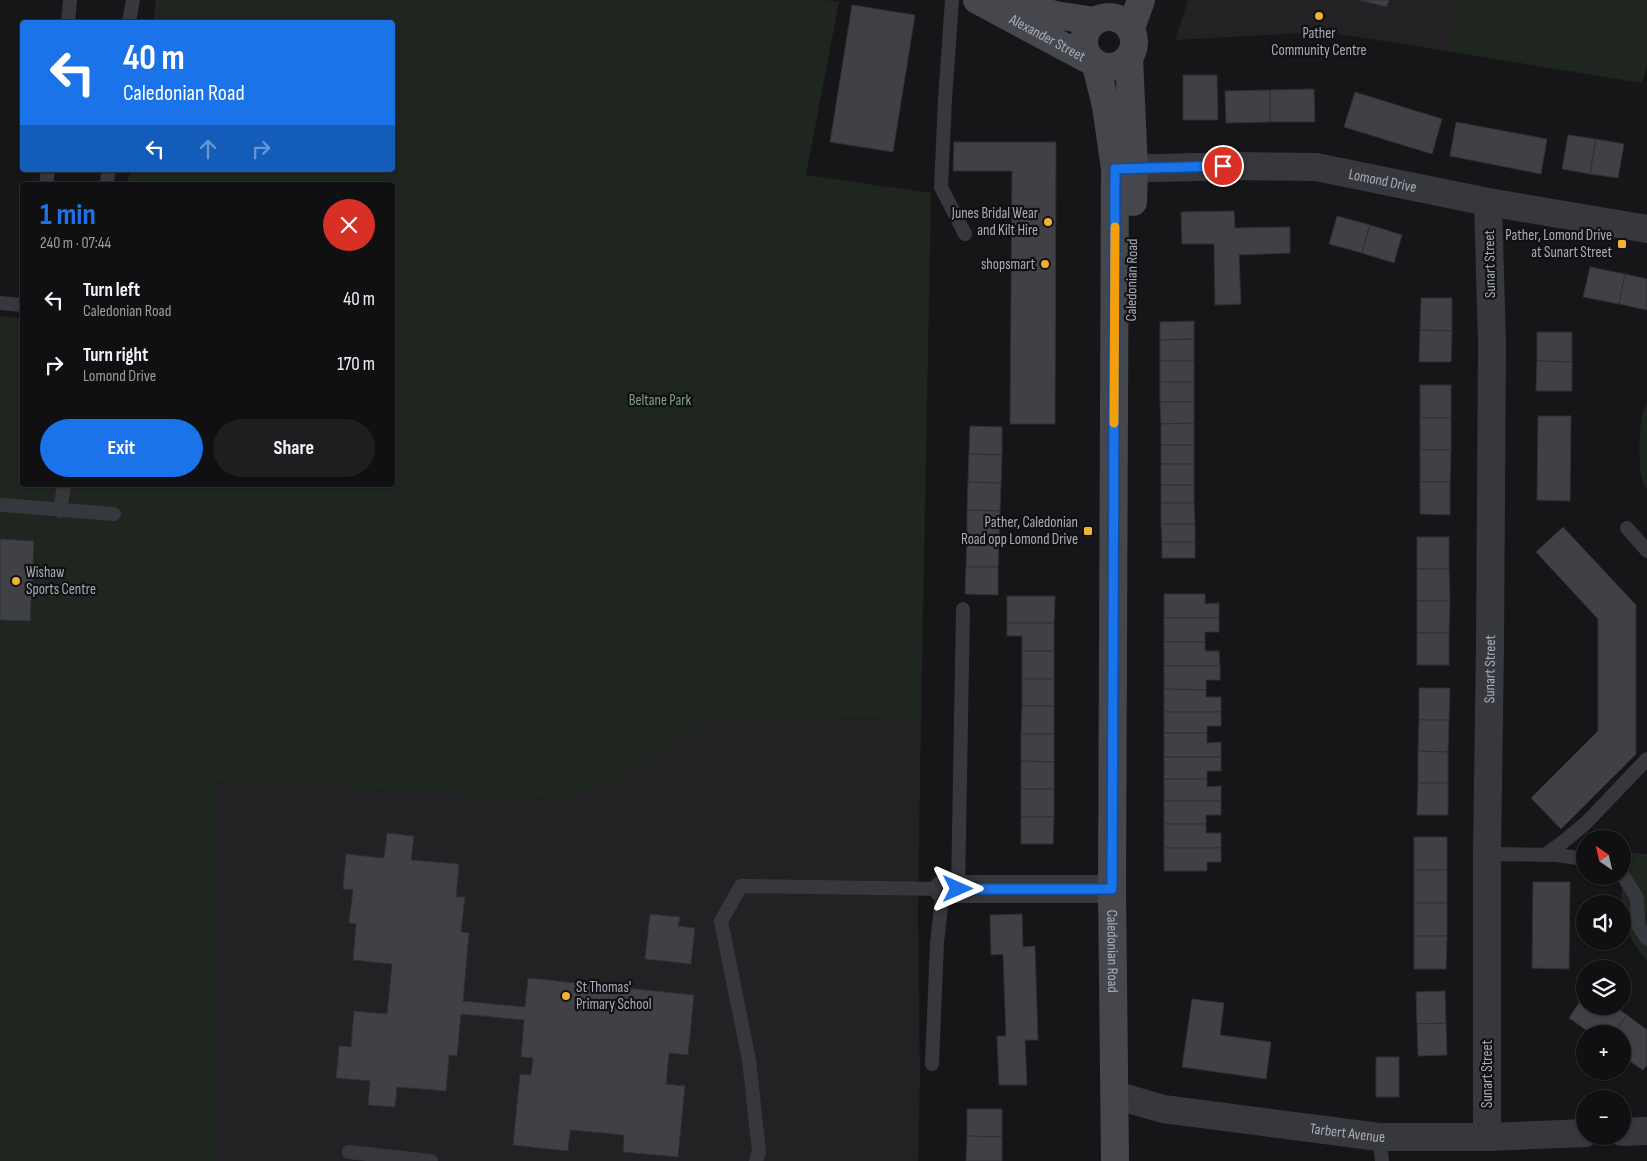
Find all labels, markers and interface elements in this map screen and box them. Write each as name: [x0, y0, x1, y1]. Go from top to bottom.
street label: Alexander Street: [1005, 9, 1089, 66]
marker: Pather Community Centre: [1313, 10, 1325, 22]
place label: Pather Community Centre: [1271, 24, 1367, 60]
text: 40 m: [123, 37, 185, 80]
icon: left: [40, 40, 105, 105]
text: Caledonian Road: [123, 80, 245, 107]
icon: left: [141, 135, 169, 163]
icon: ahead: [194, 135, 222, 163]
icon: right: [247, 135, 275, 163]
pin: [1202, 145, 1244, 187]
icon: arrive: [1209, 152, 1237, 180]
street label: Lomond Drive: [1347, 164, 1418, 197]
text: 1 min: [40, 197, 96, 233]
button: close: [323, 199, 375, 251]
place label: Junes Bridal Wear and Kilt Hire: [951, 204, 1039, 240]
marker: Junes Bridal Wear and Kilt Hire: [1042, 216, 1054, 228]
place label: Pather, Lomond Drive at Sunart Street: [1505, 226, 1612, 262]
street label: Sunart Street: [1480, 229, 1500, 298]
text: 240 m · 07:44: [40, 234, 111, 253]
street label: Caledonian Road: [1122, 238, 1142, 322]
marker: Pather, Lomond Drive at Sunart Street: [1616, 238, 1628, 250]
place label: shopsmart: [981, 255, 1035, 274]
marker: shopsmart: [1039, 258, 1051, 270]
text: Turn left: [83, 279, 140, 302]
icon: left: [40, 286, 68, 314]
text: 40 m: [343, 288, 375, 311]
text: Caledonian Road: [83, 302, 171, 321]
text: Turn right: [83, 344, 148, 367]
icon: right: [40, 351, 68, 379]
text: 170 m: [337, 353, 375, 376]
text: Lomond Drive: [83, 367, 156, 386]
park label: Beltane Park: [629, 391, 692, 410]
button: Exit: [40, 419, 203, 477]
button: Share: [213, 419, 375, 477]
place label: Pather, Caledonian Road opp Lomond Drive: [961, 513, 1078, 549]
marker: Pather, Caledonian Road opp Lomond Drive: [1082, 525, 1094, 537]
place label: Wishaw Sports Centre: [26, 563, 96, 599]
marker: Wishaw Sports Centre: [10, 575, 22, 587]
street label: Sunart Street: [1480, 635, 1500, 703]
north arrow: [1576, 830, 1631, 885]
map controls: [1576, 830, 1631, 1145]
position arrow: [931, 862, 983, 914]
button: sound: [1576, 895, 1631, 950]
street label: Caledonian Road: [1103, 910, 1123, 993]
button: layers: [1576, 960, 1631, 1015]
place label: St Thomas' Primary School: [576, 978, 652, 1014]
marker: St Thomas' Primary School: [560, 990, 572, 1002]
button: +: [1576, 1025, 1631, 1080]
street label: Sunart Street: [1478, 1040, 1497, 1108]
button: −: [1576, 1090, 1631, 1145]
street label: Tarbert Avenue: [1309, 1119, 1385, 1147]

